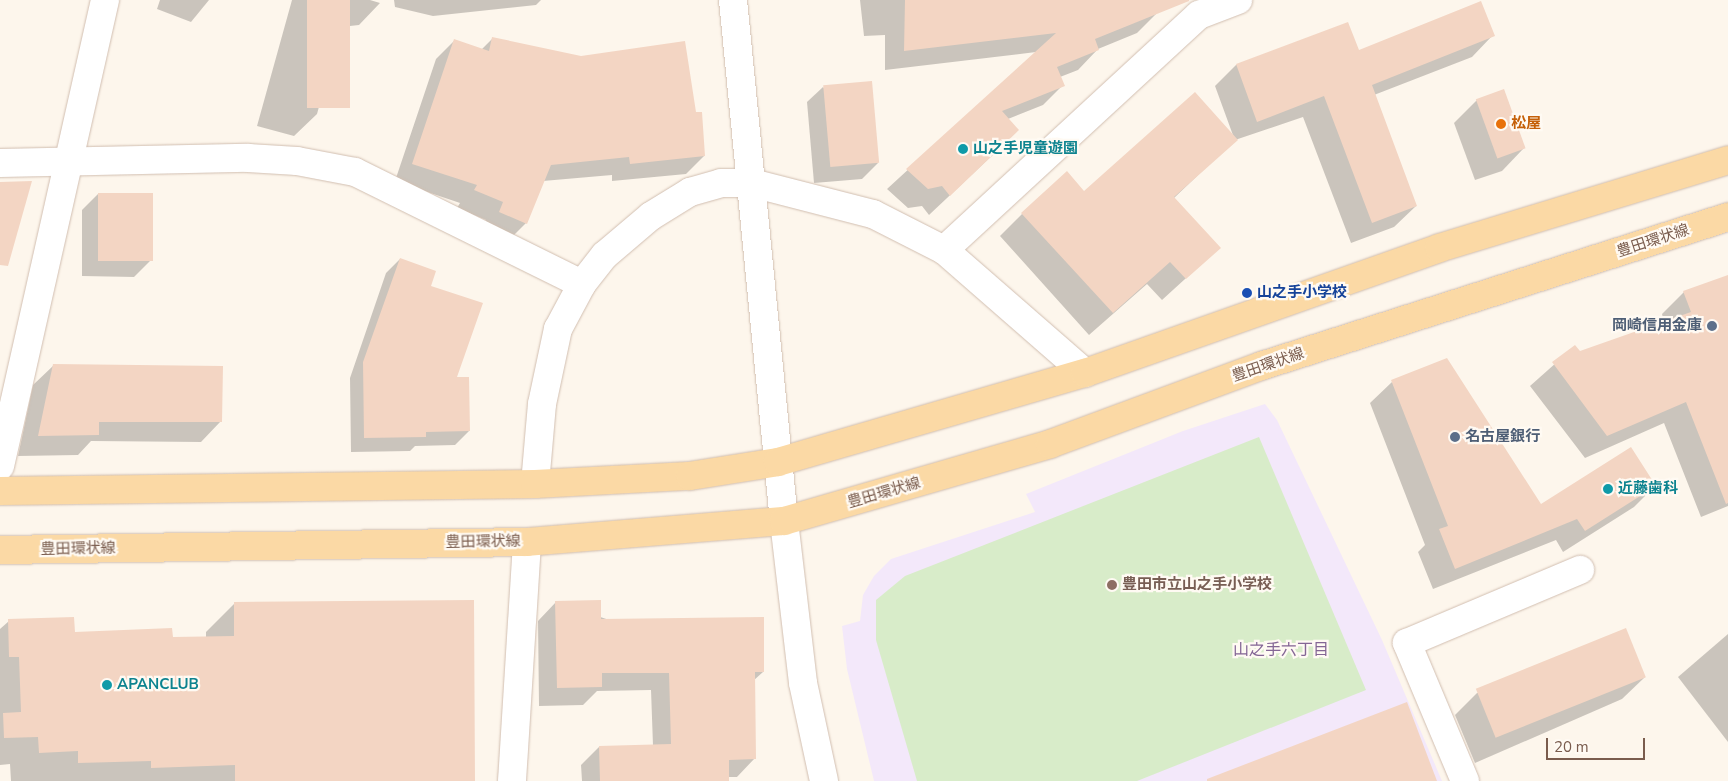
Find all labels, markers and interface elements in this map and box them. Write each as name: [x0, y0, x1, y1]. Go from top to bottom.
place label: 松屋: [1511, 115, 1541, 133]
marker: 松屋: [1495, 118, 1507, 130]
place label: 山之手児童遊園: [973, 140, 1078, 158]
marker: 山之手児童遊園: [957, 143, 969, 155]
street label: 豊田環状線: [1615, 221, 1691, 261]
place label: 山之手小学校: [1257, 284, 1347, 302]
marker: 山之手小学校: [1241, 287, 1253, 299]
place label: 岡崎信用金庫: [1612, 317, 1702, 335]
marker: 岡崎信用金庫: [1706, 320, 1718, 332]
street label: 豊田環状線: [1230, 344, 1306, 386]
place label: 名古屋銀行: [1465, 428, 1540, 446]
marker: 名古屋銀行: [1449, 431, 1461, 443]
street label: 豊田環状線: [845, 474, 923, 512]
place label: 近藤歯科: [1618, 480, 1678, 498]
marker: 近藤歯科: [1602, 483, 1614, 495]
street label: 豊田環状線: [445, 532, 521, 552]
street label: 豊田環状線: [40, 539, 116, 559]
place label: 豊田市立山之手小学校: [1122, 576, 1272, 594]
marker: 豊田市立山之手小学校: [1106, 579, 1118, 591]
district label: 山之手六丁目: [1233, 640, 1329, 660]
place label: APANCLUB: [117, 676, 199, 694]
marker: APANCLUB: [101, 679, 113, 691]
scale bar: [1548, 728, 1647, 760]
text: 20 m: [1554, 737, 1589, 757]

